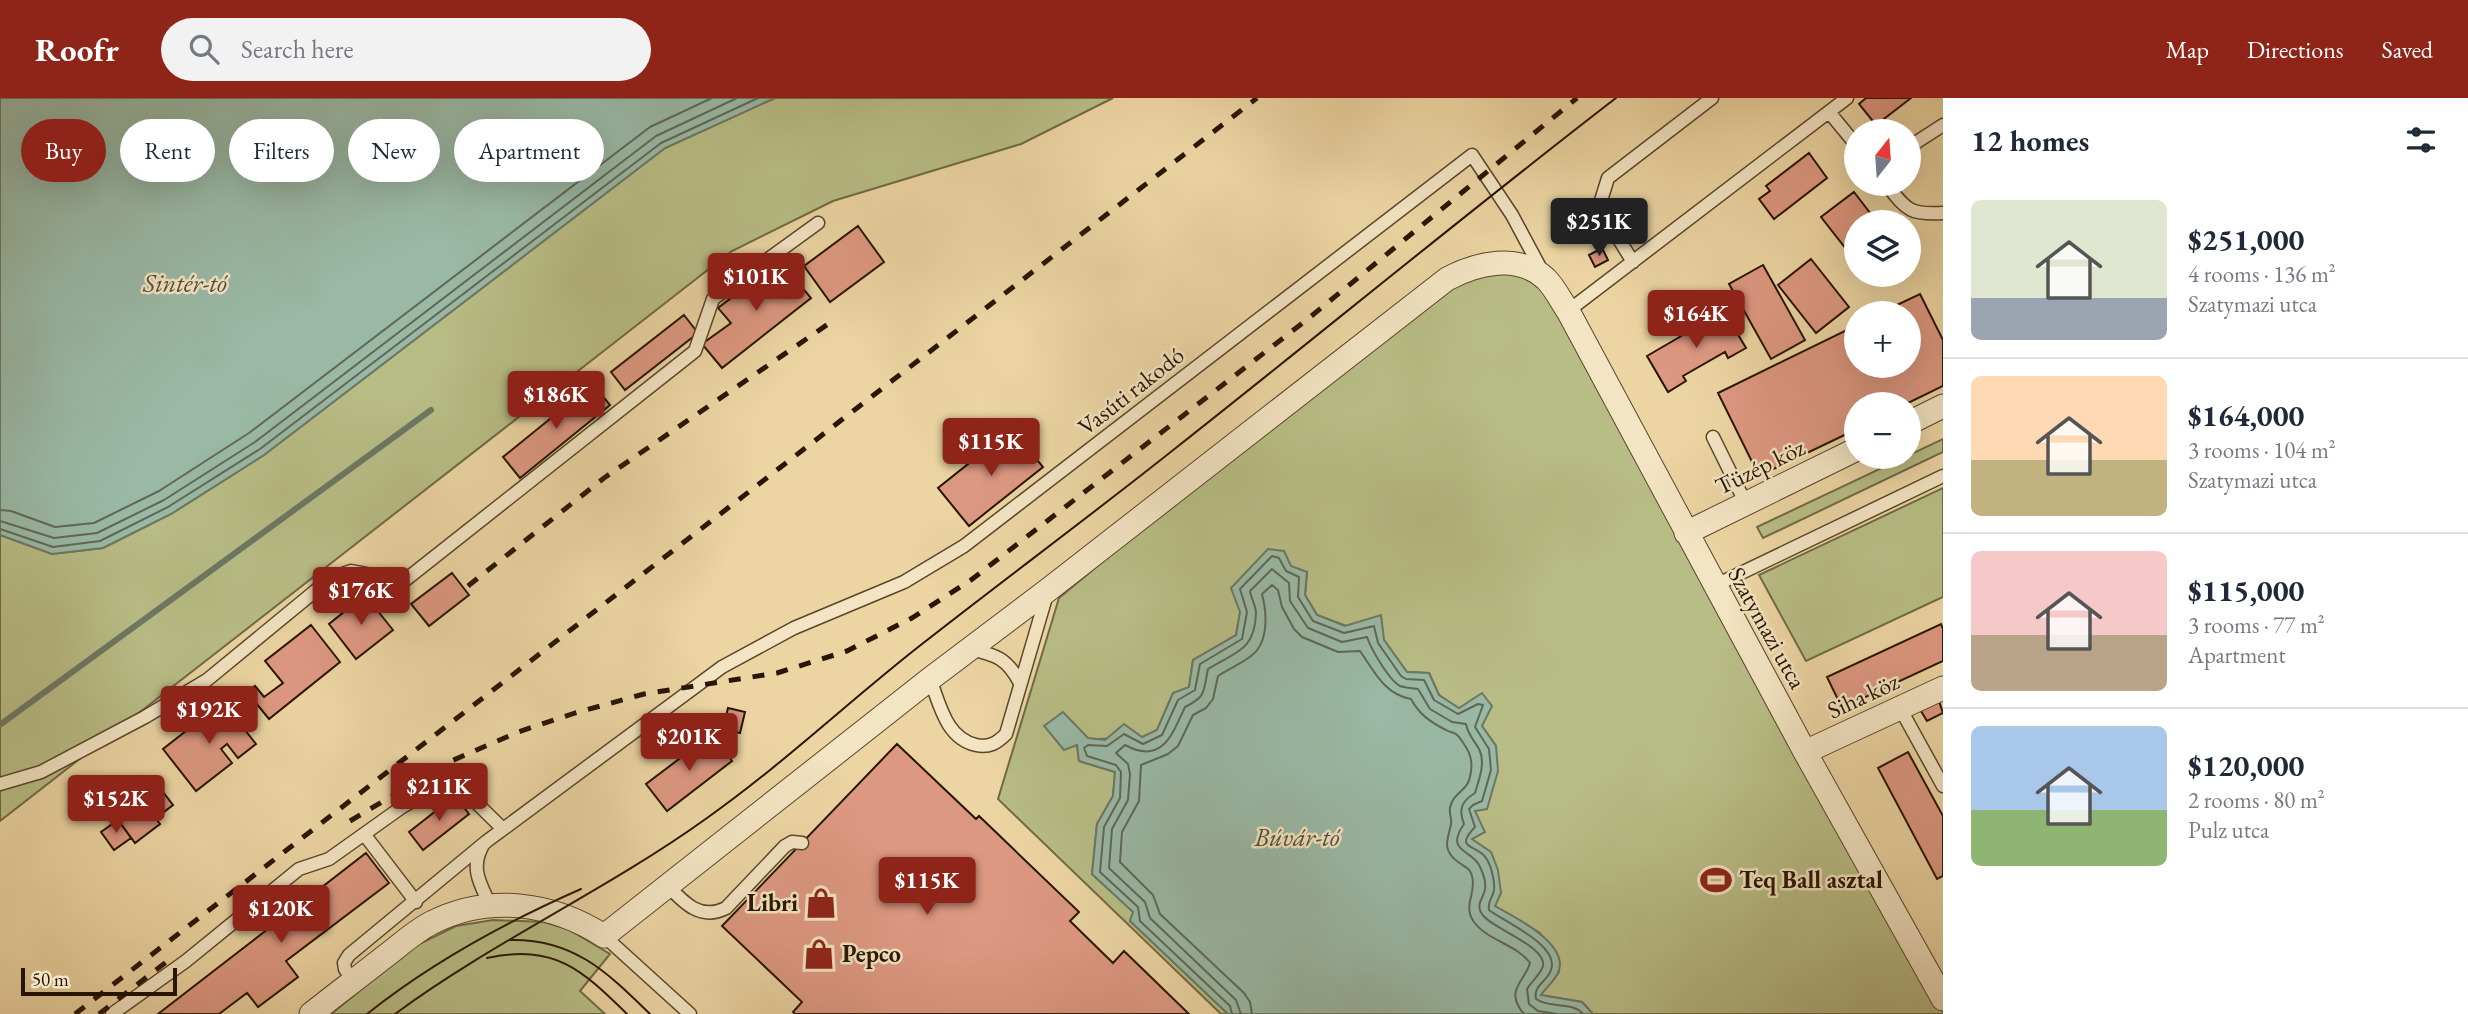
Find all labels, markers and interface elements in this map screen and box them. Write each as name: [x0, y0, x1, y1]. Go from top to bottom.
search box: [161, 18, 651, 81]
text: Roofr: [35, 28, 119, 71]
icon: search: [185, 30, 223, 68]
text: Search here: [241, 32, 354, 66]
text: Map: [2166, 34, 2209, 65]
text: Directions: [2247, 34, 2344, 65]
text: Saved: [2382, 34, 2433, 65]
chip: Buy: [21, 119, 106, 182]
chip: Rent: [120, 119, 215, 182]
chip: Filters: [229, 119, 334, 182]
chip: New: [348, 119, 440, 182]
chip: Apartment: [454, 119, 604, 182]
north arrow: [1844, 119, 1922, 196]
map controls: [1844, 119, 1921, 469]
text: 12 homes: [1971, 121, 2089, 160]
icon: filters: [2402, 121, 2440, 159]
pin: $251K: [1550, 198, 1648, 258]
text: $251K: [1567, 206, 1631, 236]
button: layers: [1844, 210, 1921, 287]
text: $251,000: [2188, 220, 2304, 259]
icon: home: [2027, 228, 2111, 312]
pin: $101K: [707, 254, 805, 313]
text: 4 rooms · 136 m²: [2188, 259, 2336, 289]
text: $101K: [724, 261, 788, 291]
water label: Sintér-tó: [142, 266, 229, 300]
text: Szatymazi utca: [2188, 289, 2317, 319]
pin: $164K: [1647, 290, 1745, 350]
text: $164K: [1664, 298, 1728, 328]
button: +: [1844, 301, 1921, 378]
street label: Vasúti rakodó: [1071, 339, 1190, 442]
pin: $186K: [507, 372, 605, 431]
text: $186K: [524, 379, 588, 409]
button: −: [1844, 392, 1921, 469]
text: $164,000: [2188, 396, 2304, 435]
icon: home: [2027, 404, 2111, 488]
pin: $115K: [942, 418, 1040, 478]
text: $115K: [959, 426, 1023, 456]
street label: Tüzép köz: [1710, 432, 1810, 502]
text: 3 rooms · 104 m²: [2188, 435, 2336, 465]
text: Szatymazi utca: [2188, 465, 2317, 495]
street label: Szatymazi utca: [1721, 561, 1814, 694]
pin: $176K: [312, 568, 410, 627]
text: $115,000: [2188, 571, 2304, 610]
text: $176K: [329, 575, 393, 605]
icon: home: [2027, 579, 2111, 663]
text: 3 rooms · 77 m²: [2188, 610, 2325, 640]
text: Apartment: [2188, 640, 2286, 670]
street label: Siha köz: [1822, 666, 1904, 726]
pin: $192K: [160, 686, 258, 746]
text: $192K: [177, 694, 241, 724]
pin: $201K: [640, 714, 738, 773]
text: $201K: [657, 721, 721, 751]
text: $120,000: [2188, 746, 2304, 785]
icon: home: [2027, 754, 2111, 838]
pin: $211K: [390, 764, 488, 823]
text: $211K: [407, 771, 471, 801]
pin: $152K: [67, 776, 165, 835]
text: $152K: [84, 783, 148, 813]
text: 2 rooms · 80 m²: [2188, 785, 2325, 815]
text: Pulz utca: [2188, 815, 2269, 845]
water label: Búvár-tó: [1253, 820, 1342, 854]
pin: $115K: [878, 858, 976, 917]
sports icon: Teq Ball asztal: [1699, 863, 1733, 897]
place label: Teq Ball asztal: [1739, 864, 1883, 896]
text: $115K: [895, 865, 959, 895]
pin: $120K: [232, 886, 330, 945]
shop icon: Libri: [804, 886, 838, 920]
place label: Libri: [747, 887, 798, 918]
text: $120K: [249, 893, 313, 923]
shop icon: Pepco: [802, 937, 836, 971]
place label: Pepco: [842, 938, 901, 969]
scale bar: [21, 965, 177, 997]
text: 50 m: [32, 967, 69, 992]

